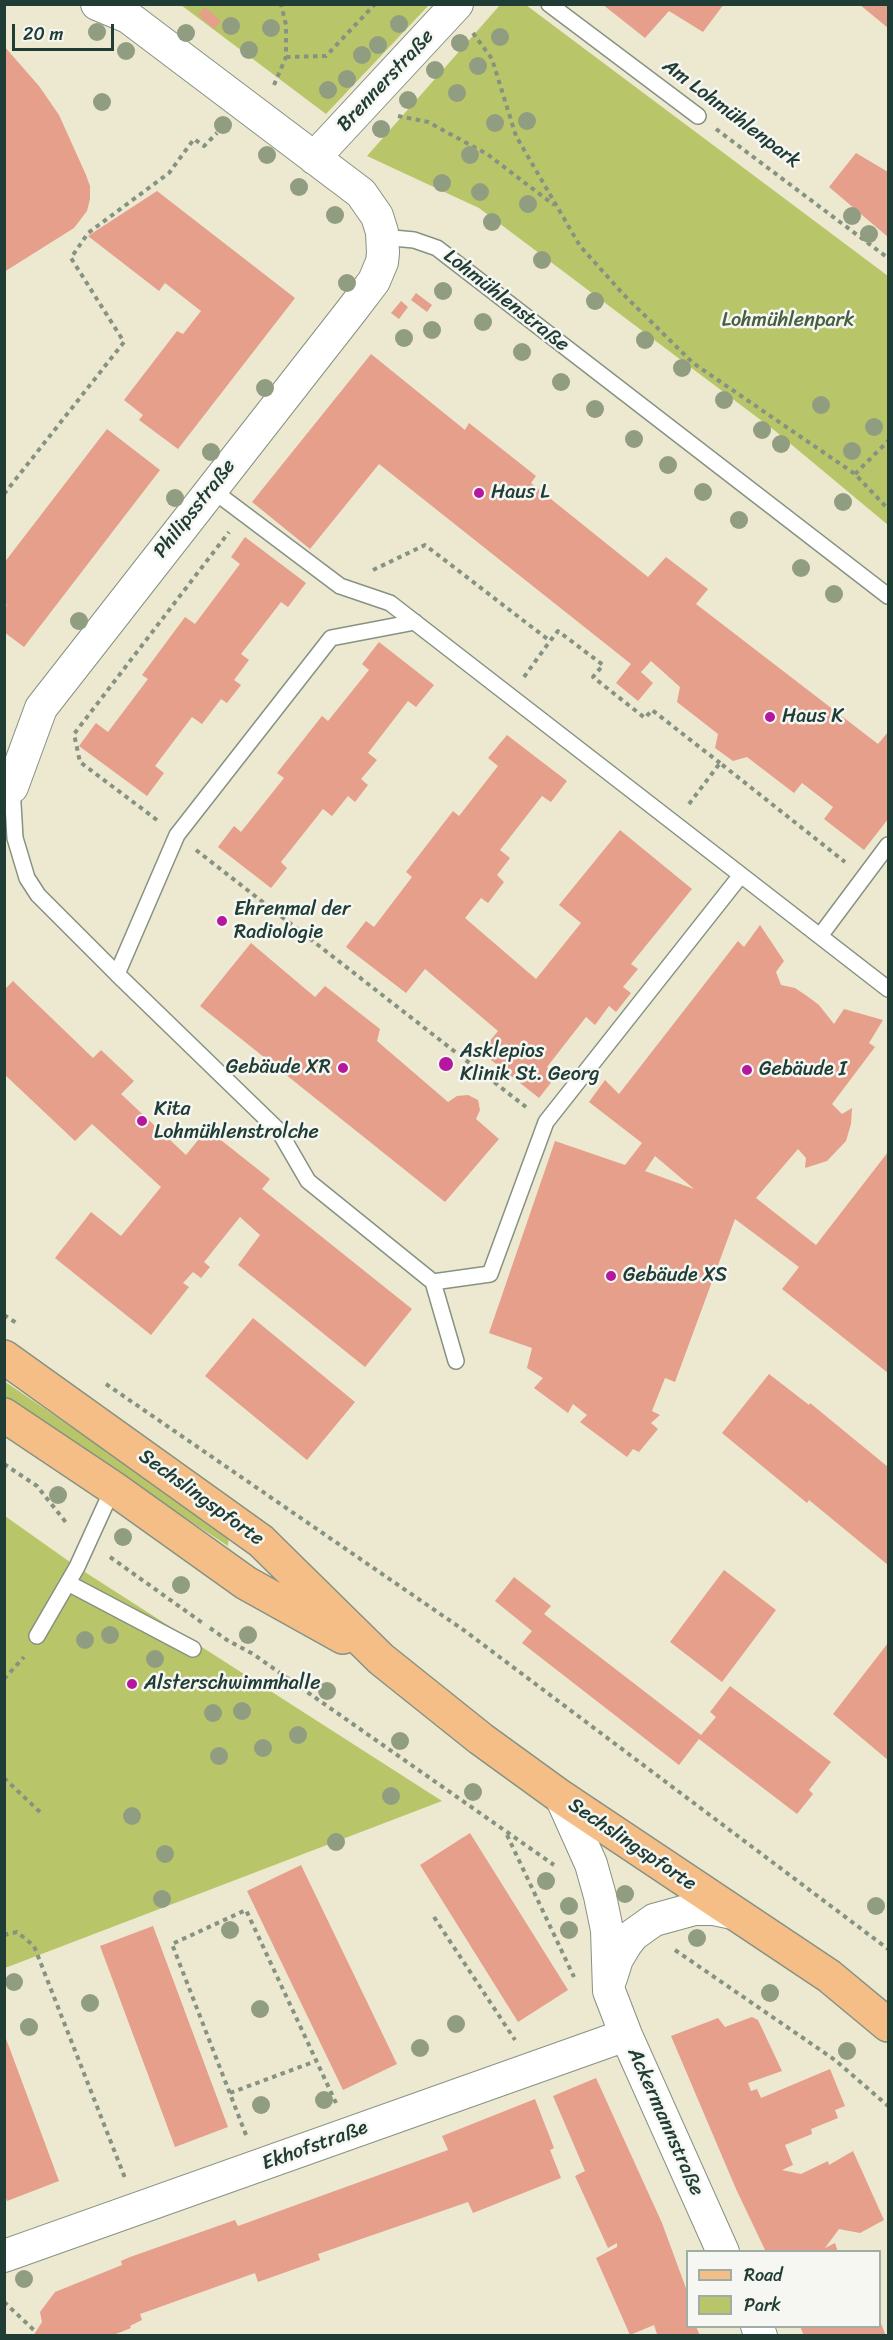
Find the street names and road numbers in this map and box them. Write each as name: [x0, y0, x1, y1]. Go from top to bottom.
street label: Brennerstraße: [333, 25, 439, 137]
street label: Am Lohmühlenpark: [657, 54, 805, 174]
street label: Lohmühlenstraße: [439, 245, 573, 357]
street label: Philipsstraße: [149, 455, 241, 563]
street label: Sechslingspforte: [134, 1444, 268, 1552]
street label: Sechslingspforte: [563, 1793, 701, 1897]
street label: Ackermannstraße: [622, 2044, 708, 2200]
street label: Ekhofstraße: [259, 2116, 371, 2176]

